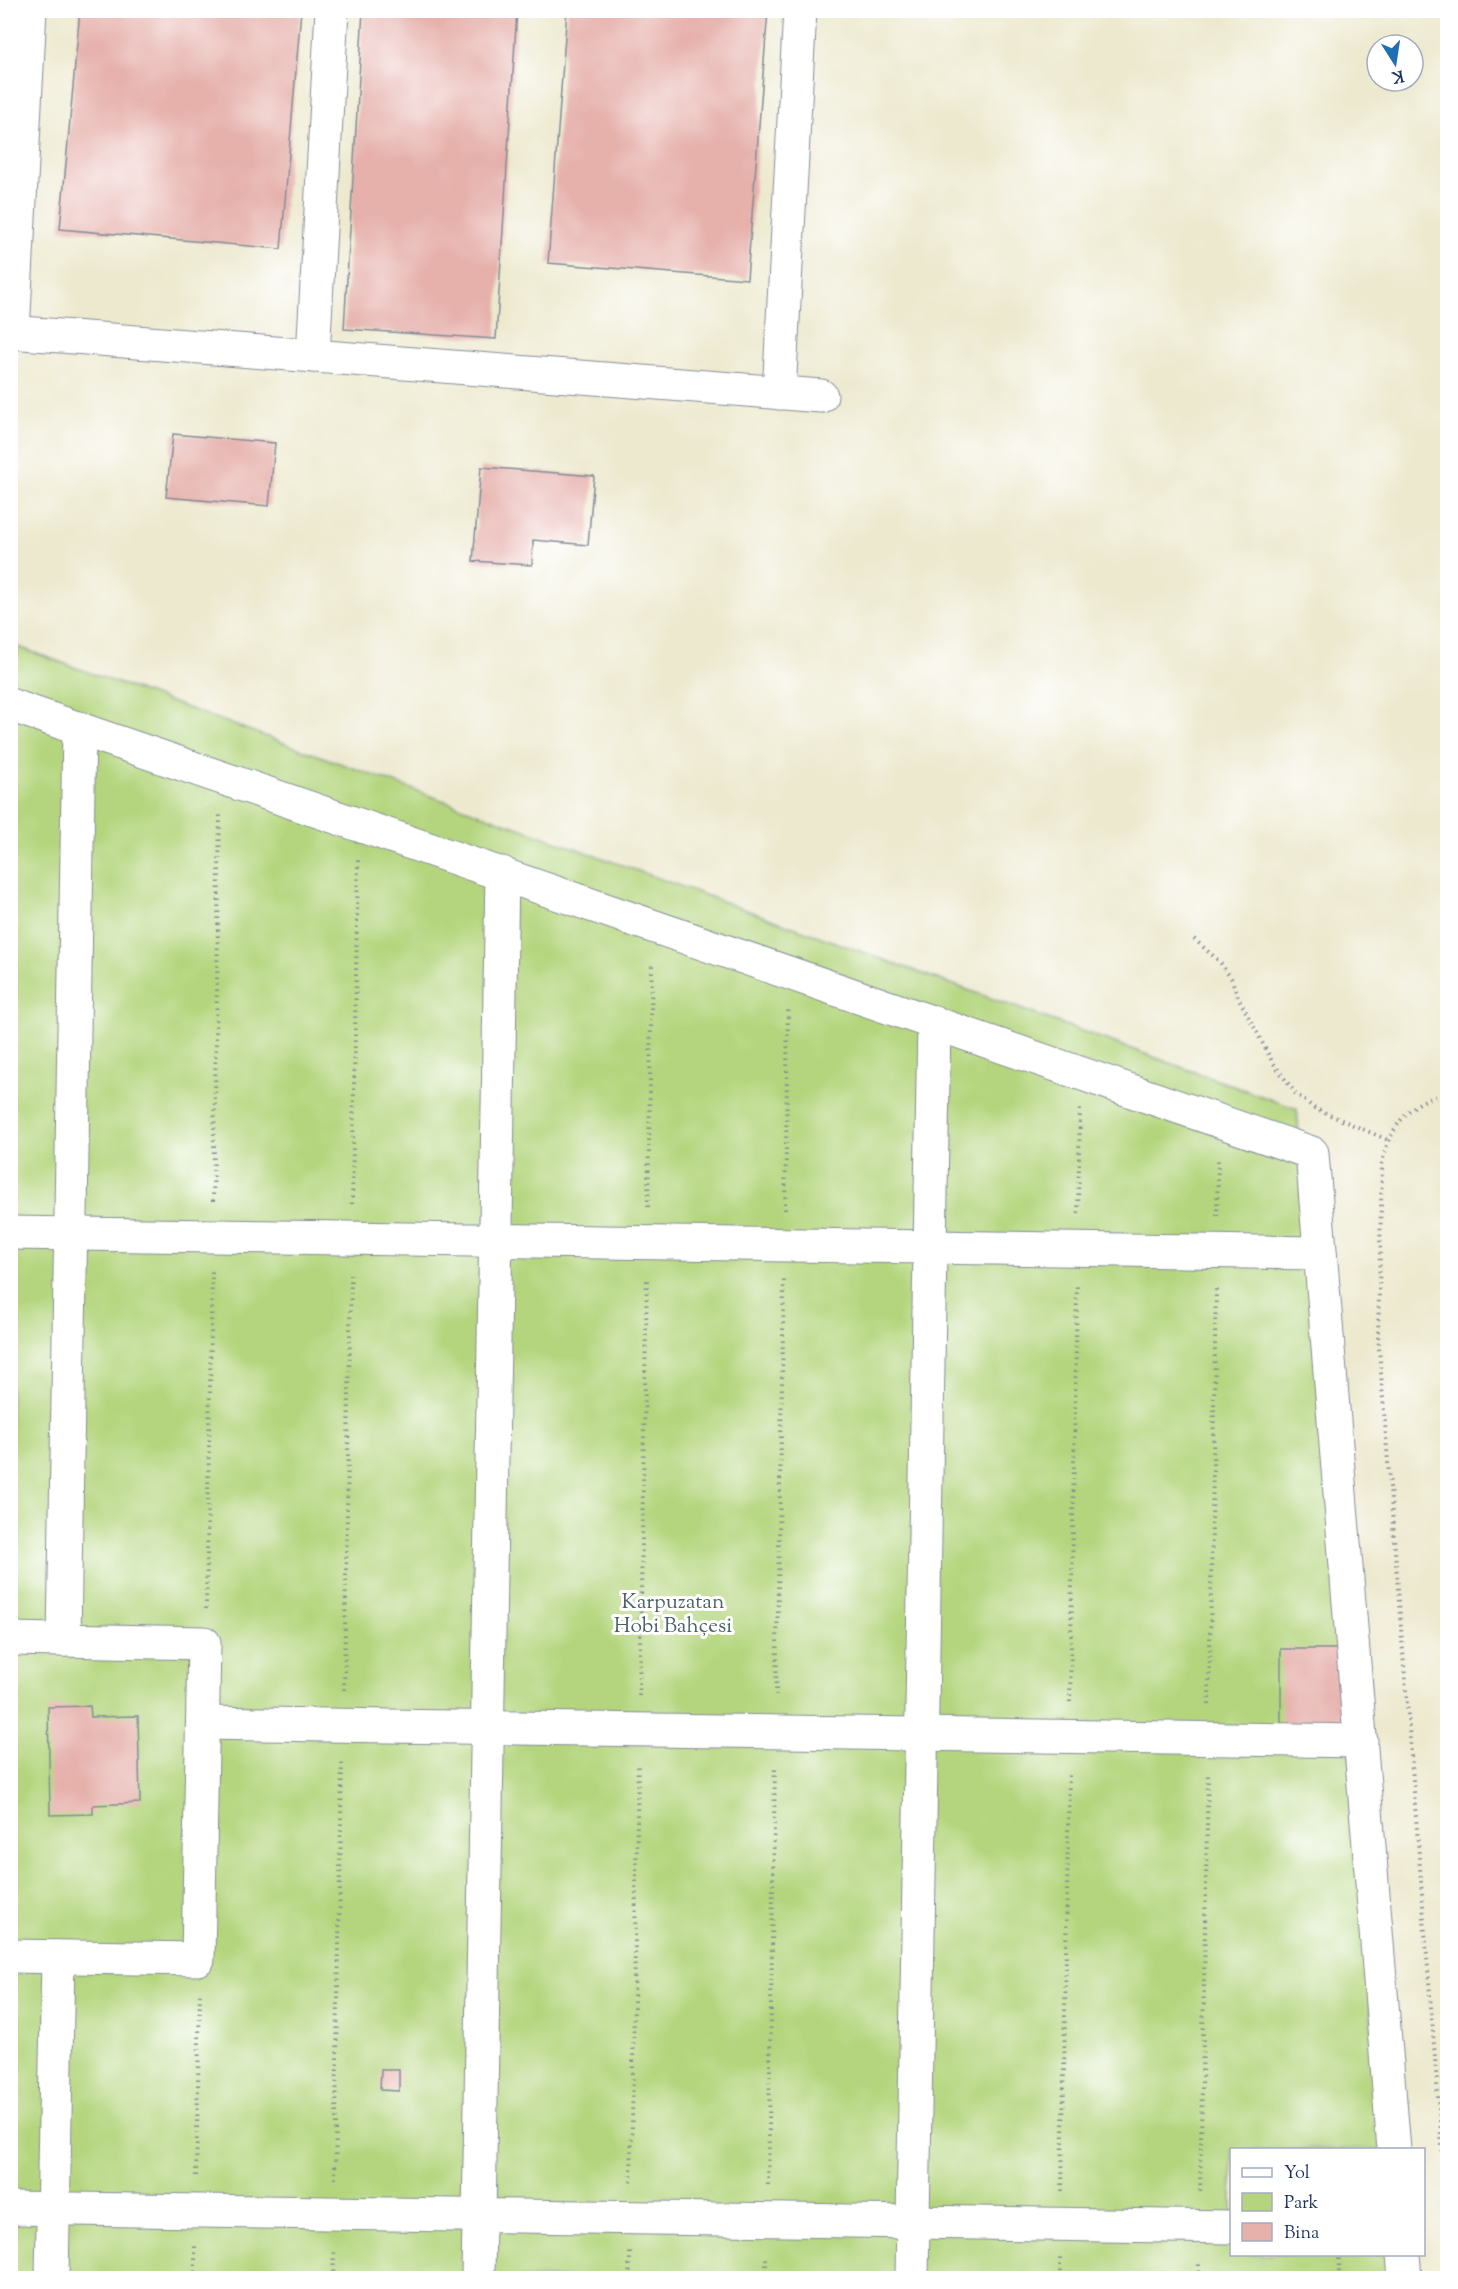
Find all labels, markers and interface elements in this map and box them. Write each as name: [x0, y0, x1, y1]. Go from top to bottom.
north arrow: [1365, 33, 1425, 93]
text: K: [1389, 63, 1406, 88]
park label: Karpuzatan Hobi Bahçesi: [614, 1588, 732, 1642]
legend: [1230, 2148, 1425, 2256]
text: Yol: [1284, 2161, 1310, 2187]
text: Park: [1284, 2191, 1319, 2217]
text: Bina: [1284, 2221, 1319, 2247]

